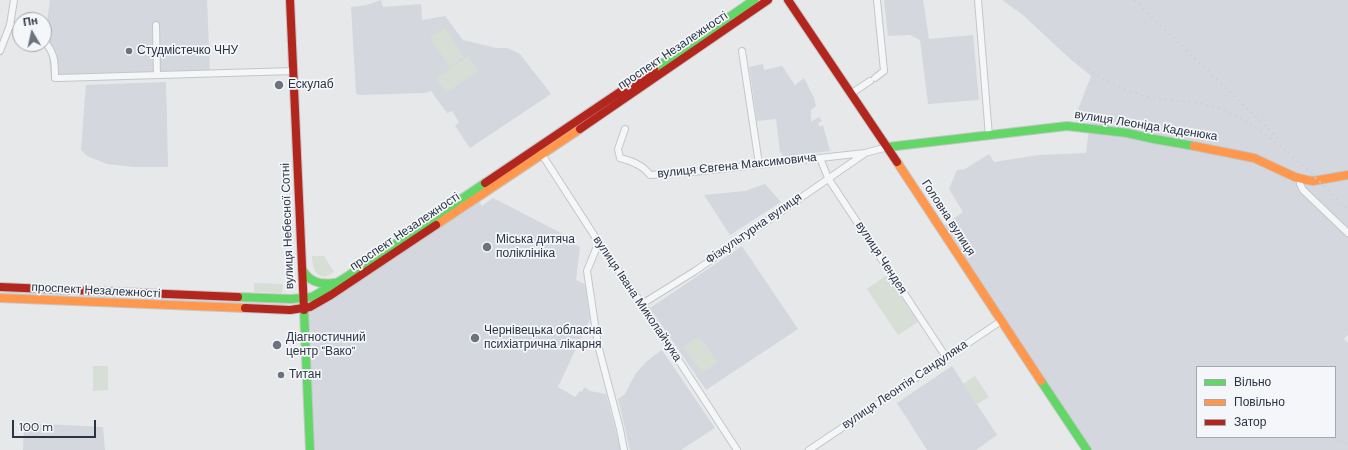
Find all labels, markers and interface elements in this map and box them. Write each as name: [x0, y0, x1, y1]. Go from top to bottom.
street label: проспект Незалежності: [615, 9, 731, 93]
north arrow: [12, 12, 52, 52]
text: Пн: [22, 13, 39, 29]
place label: Студмістечко ЧНУ: [137, 44, 238, 58]
marker: Студмістечко ЧНУ: [124, 46, 134, 56]
place label: Ескулаб: [288, 78, 334, 92]
marker: Ескулаб: [273, 79, 285, 91]
street label: вулиця Леоніда Каденюка: [1073, 108, 1219, 144]
street label: вулиця Євгена Максимовича: [657, 150, 817, 182]
street label: вулиця Небесної Сотні: [279, 163, 297, 289]
street label: Головна вулиця: [918, 177, 978, 259]
street label: проспект Незалежності: [347, 190, 463, 274]
street label: Фізкультурна вулиця: [703, 190, 805, 268]
street label: вулиця Чендея: [852, 219, 910, 297]
place label: Міська дитяча поліклініка: [496, 233, 575, 261]
street label: вулиця Івана Миколайчука: [590, 234, 684, 364]
marker: Міська дитяча поліклініка: [481, 241, 493, 253]
street label: проспект Незалежності: [31, 280, 161, 302]
place label: Чернівецька обласна психіатрична лікарня: [484, 324, 602, 352]
place label: Діагностичний центр "Вако": [286, 331, 366, 359]
marker: Чернівецька обласна психіатрична лікарня: [469, 332, 481, 344]
street label: вулиця Леонтія Сандуляка: [839, 338, 971, 432]
marker: Діагностичний центр "Вако": [271, 339, 283, 351]
legend: [1196, 366, 1336, 438]
place label: Титан: [289, 368, 321, 382]
marker: Титан: [276, 370, 286, 380]
text: Вільно: [1234, 374, 1271, 390]
text: Повільно: [1234, 394, 1285, 410]
scale bar: [14, 412, 98, 438]
text: Затор: [1234, 414, 1266, 430]
text: 100 m: [19, 419, 53, 435]

